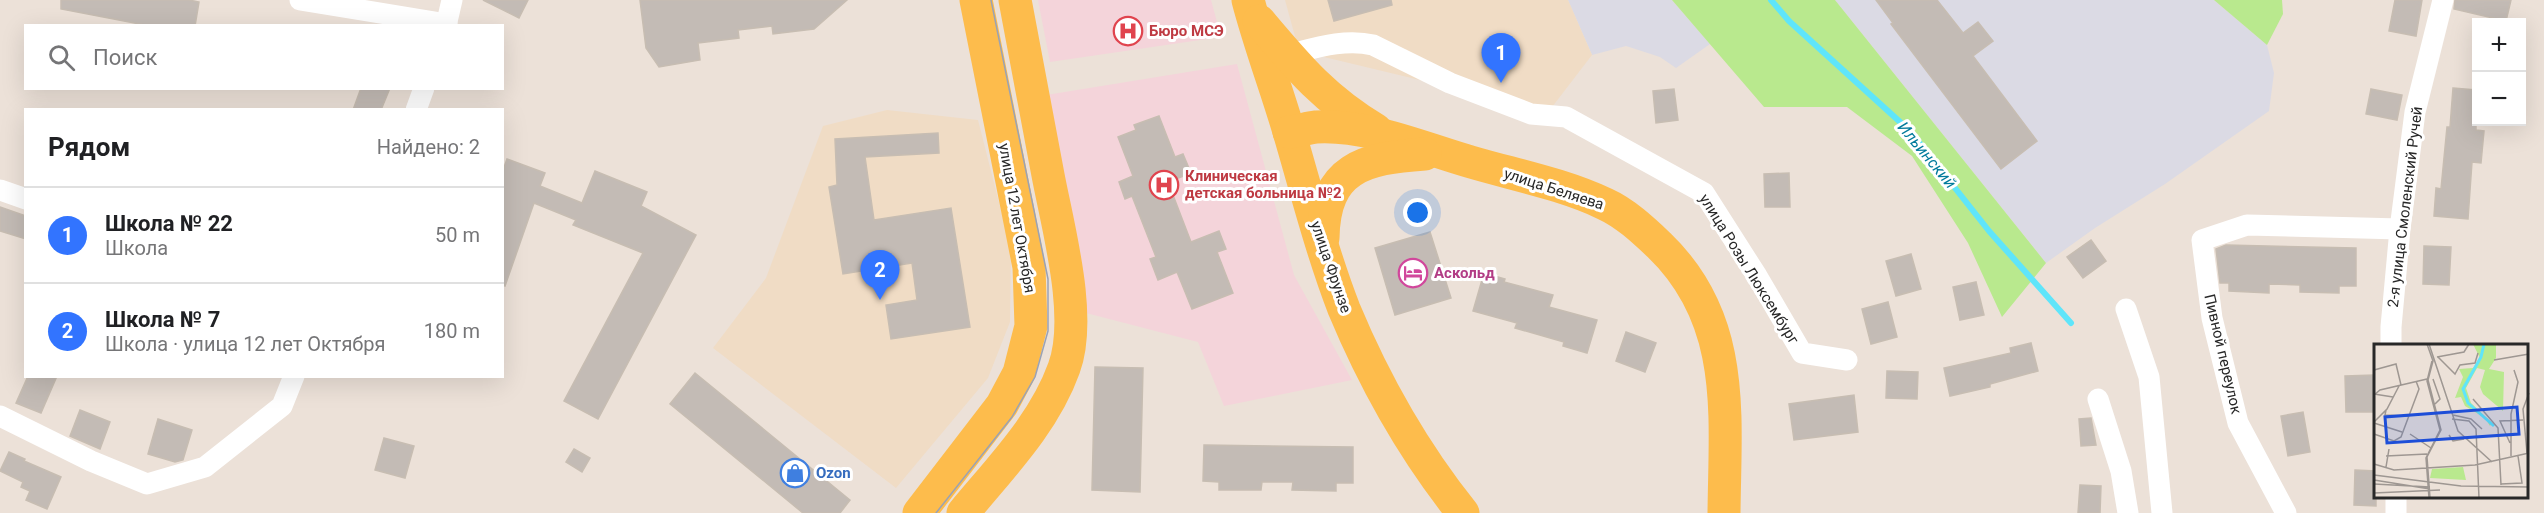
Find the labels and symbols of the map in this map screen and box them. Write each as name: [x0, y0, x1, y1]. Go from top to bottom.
hospital icon: Бюро МСЭ: [1112, 15, 1144, 47]
place label: Бюро МСЭ: [1149, 22, 1224, 40]
pin: 1: [1482, 34, 1520, 83]
street label: 2-я улица Смоленский Ручей: [2384, 105, 2426, 309]
water label: Ильинский: [1894, 118, 1960, 192]
street label: улица 12 лет Октября: [995, 142, 1039, 294]
street label: улица Беляева: [1502, 164, 1606, 214]
place label: Клиническая детская больница №2: [1185, 167, 1342, 202]
hospital icon: Клиническая детская больница №2: [1148, 169, 1180, 201]
street label: улица Розы Люксембург: [1695, 191, 1803, 348]
your location: [1403, 198, 1432, 227]
street label: улица Фрунзе: [1307, 219, 1355, 315]
pin: 2: [860, 250, 900, 300]
hotel icon: Аскольд: [1397, 257, 1429, 289]
place label: Аскольд: [1434, 264, 1495, 282]
street label: Пивной переулок: [2200, 292, 2246, 416]
inset map: [2374, 344, 2529, 498]
shop icon: Ozon: [779, 457, 811, 489]
place label: Ozon: [816, 464, 851, 482]

